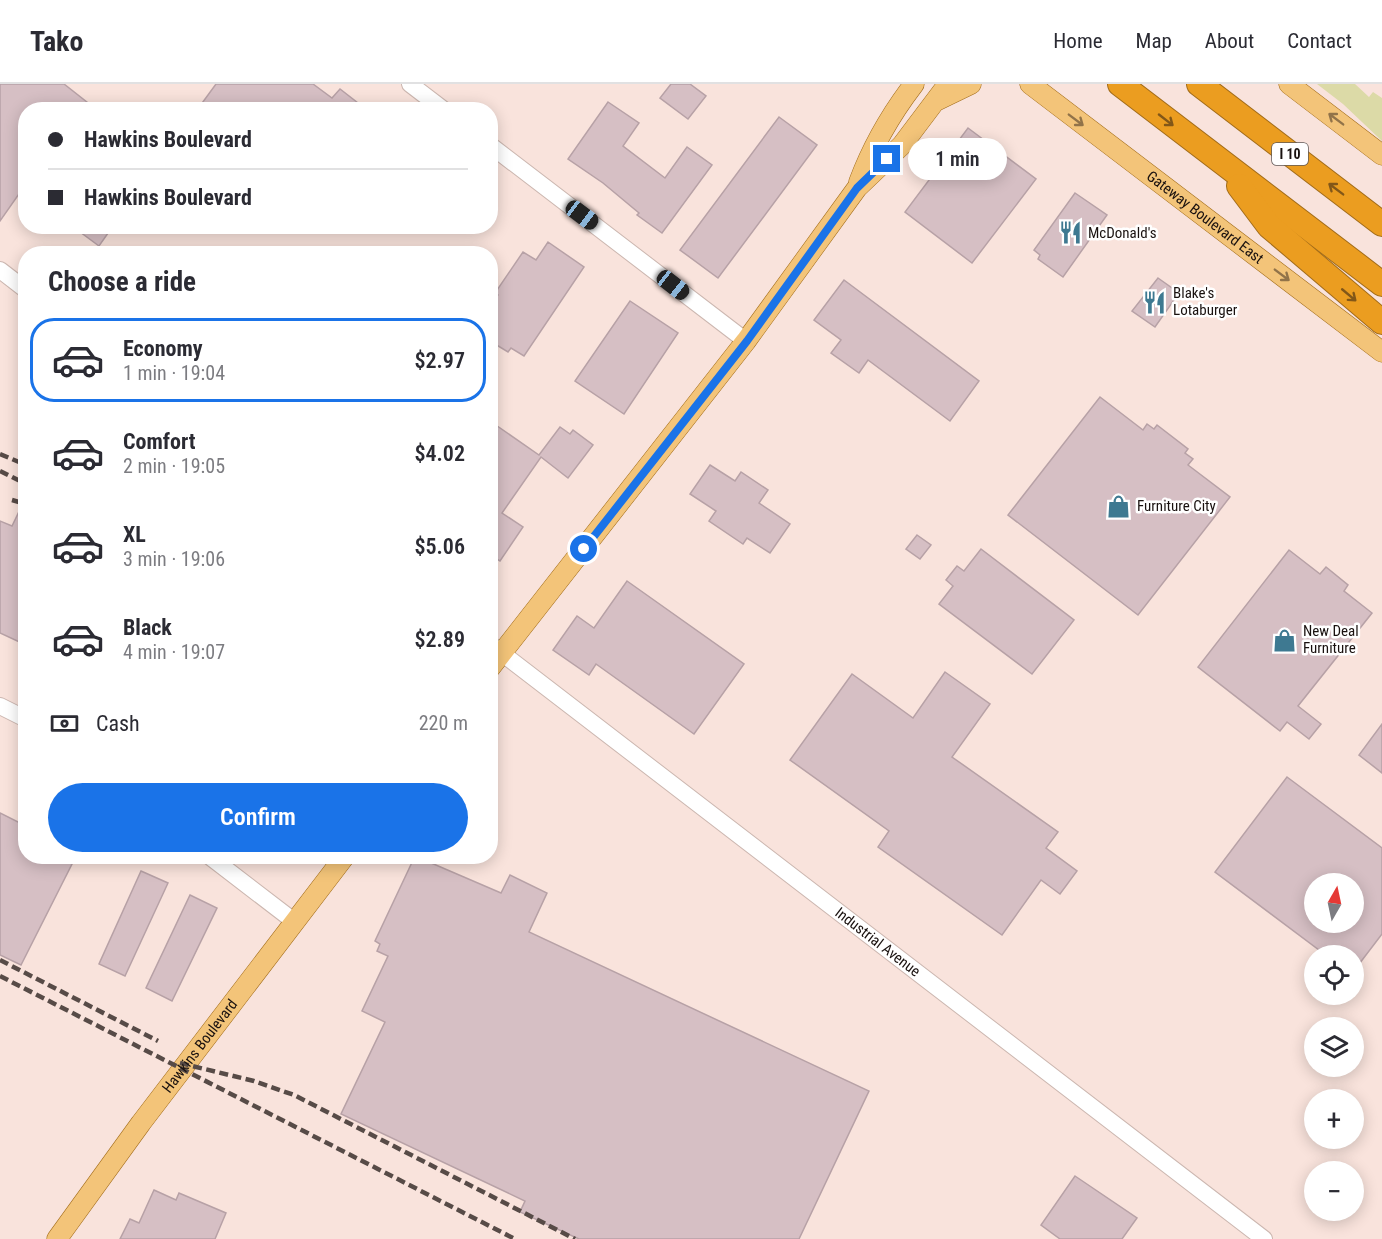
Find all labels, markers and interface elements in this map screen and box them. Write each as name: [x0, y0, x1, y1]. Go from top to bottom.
text: Tako: [30, 25, 83, 58]
text: Home: [1053, 29, 1103, 53]
text: Map: [1136, 29, 1172, 53]
text: About: [1205, 29, 1254, 53]
text: Contact: [1287, 29, 1352, 53]
one-way arrow: [1158, 113, 1174, 126]
one-way arrow: [1328, 113, 1344, 126]
one-way arrow: [1067, 114, 1083, 126]
text: Hawkins Boulevard: [84, 127, 252, 152]
callout: 1 min: [908, 138, 1007, 180]
road number: I 10: [1272, 143, 1308, 165]
route end: [873, 145, 900, 172]
text: 1 min: [935, 147, 980, 171]
street label: Gateway Boulevard East: [1143, 167, 1267, 268]
one-way arrow: [1328, 182, 1344, 195]
text: Hawkins Boulevard: [84, 185, 252, 210]
car: [562, 197, 602, 233]
restaurant icon: McDonald's: [1057, 220, 1083, 246]
place label: McDonald's: [1088, 224, 1157, 242]
text: Choose a ride: [48, 266, 196, 298]
car: [653, 267, 693, 303]
one-way arrow: [1274, 269, 1290, 282]
place label: Blake's Lotaburger: [1173, 284, 1238, 319]
one-way arrow: [1341, 288, 1357, 301]
restaurant icon: Blake's Lotaburger: [1142, 289, 1168, 315]
icon: car: [51, 333, 105, 387]
text: Economy: [123, 336, 203, 361]
text: $2.97: [414, 348, 465, 373]
text: 1 min · 19:04: [123, 361, 225, 385]
icon: car: [51, 426, 105, 480]
text: Comfort: [123, 429, 196, 454]
text: $4.02: [414, 441, 465, 466]
text: 2 min · 19:05: [123, 454, 225, 478]
shop icon: Furniture City: [1106, 493, 1132, 519]
place label: Furniture City: [1137, 497, 1216, 515]
icon: car: [51, 519, 105, 573]
text: XL: [123, 522, 146, 547]
text: $5.06: [414, 534, 465, 559]
route start: [570, 535, 597, 562]
text: 3 min · 19:06: [123, 547, 225, 571]
icon: car: [51, 612, 105, 666]
text: Black: [123, 615, 172, 640]
place label: New Deal Furniture: [1303, 622, 1359, 657]
text: $2.89: [414, 627, 465, 652]
shop icon: New Deal Furniture: [1272, 627, 1298, 653]
text: 4 min · 19:07: [123, 640, 225, 664]
icon: cash: [48, 707, 81, 740]
text: Cash: [96, 711, 140, 736]
text: 220 m: [419, 711, 468, 735]
button: Confirm: [48, 783, 468, 852]
north arrow: [1304, 873, 1364, 933]
map controls: [1304, 873, 1364, 1221]
street label: Industrial Avenue: [832, 904, 924, 980]
button: locate: [1304, 945, 1364, 1005]
street label: Hawkins Boulevard: [158, 996, 241, 1096]
button: layers: [1304, 1017, 1364, 1077]
button: +: [1304, 1089, 1364, 1149]
button: −: [1304, 1161, 1364, 1221]

